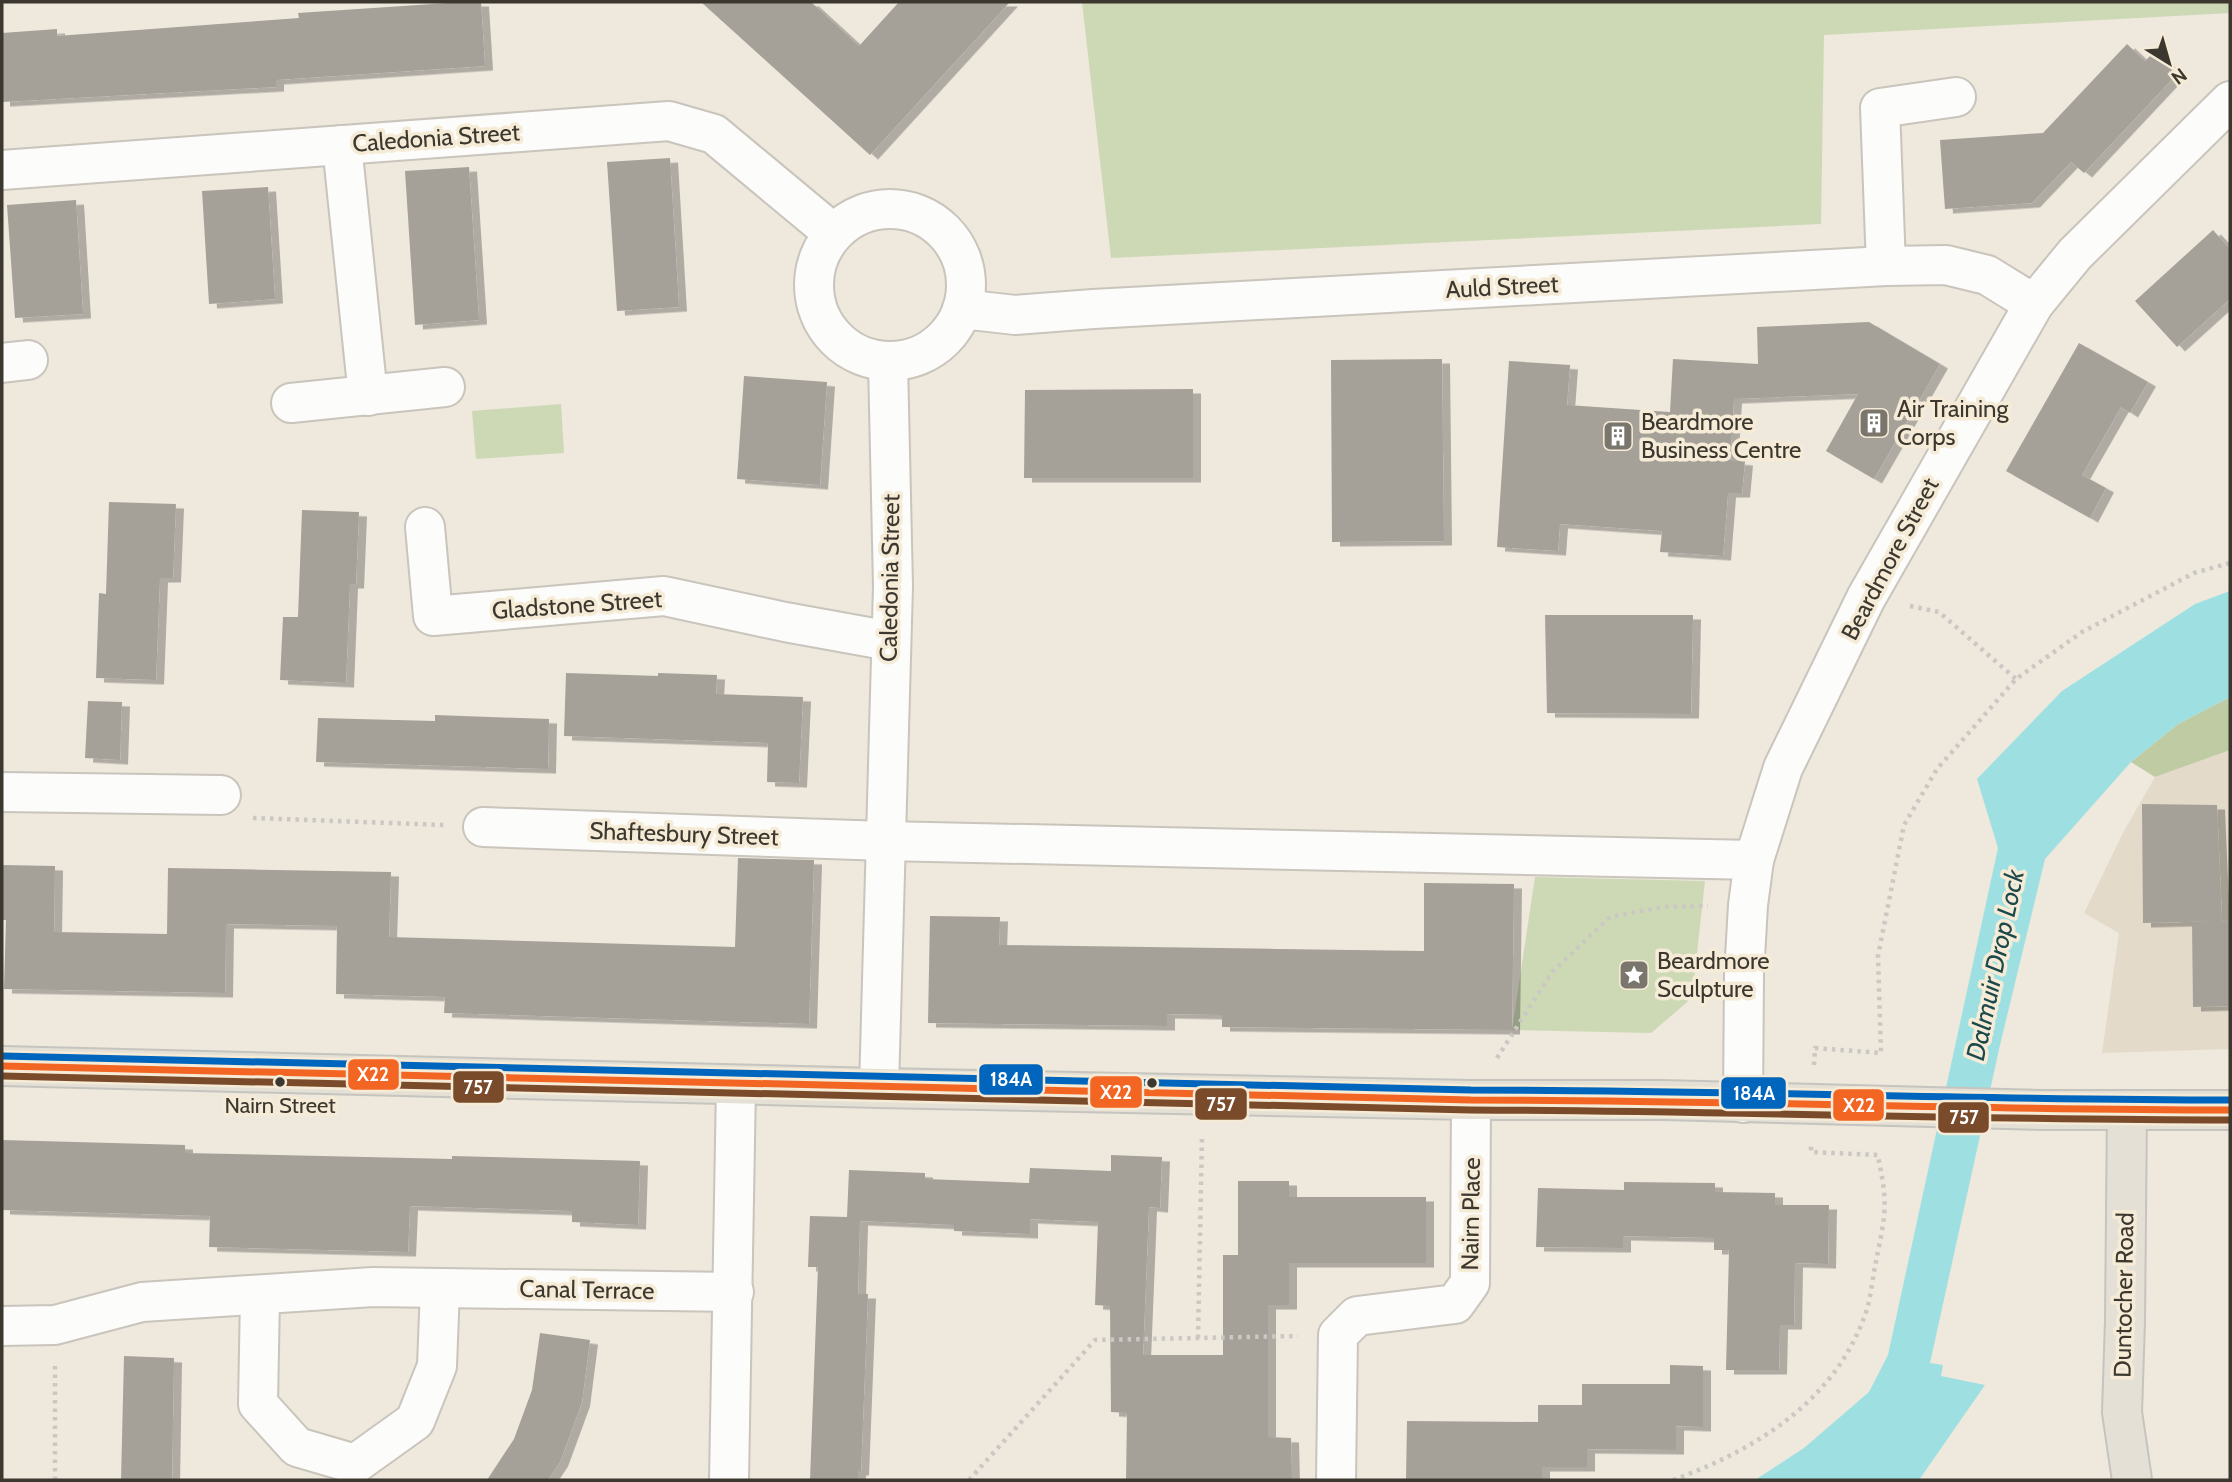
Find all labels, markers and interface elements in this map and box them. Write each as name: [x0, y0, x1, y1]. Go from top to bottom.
north arrow: [2134, 28, 2204, 98]
text: N: [2167, 63, 2191, 89]
street label: Caledonia Street: [351, 117, 521, 158]
street label: Auld Street: [1445, 269, 1559, 304]
place label: Air Training Corps: [1897, 394, 2009, 451]
building icon: Air Training Corps: [1857, 406, 1891, 440]
place label: Beardmore Business Centre: [1641, 407, 1801, 464]
building icon: Beardmore Business Centre: [1601, 419, 1635, 453]
street label: Beardmore Street: [1835, 473, 1945, 645]
street label: Caledonia Street: [874, 494, 905, 662]
street label: Gladstone Street: [491, 584, 663, 625]
street label: Shaftesbury Street: [589, 816, 779, 851]
water label: Dalmuir Drop Lock: [1959, 866, 2031, 1063]
place label: Beardmore Sculpture: [1657, 946, 1770, 1003]
place icon: Beardmore Sculpture: [1617, 958, 1651, 992]
line badge: X22: [347, 1058, 400, 1091]
text: X22: [356, 1063, 389, 1086]
line badge: 184A: [978, 1063, 1044, 1096]
text: 184A: [990, 1068, 1032, 1091]
line badge: 757: [452, 1070, 505, 1104]
marker: Nairn Street: [273, 1075, 287, 1089]
line badge: X22: [1089, 1075, 1143, 1109]
text: 757: [463, 1076, 493, 1099]
unlabelled marker: [1145, 1076, 1159, 1090]
line badge: 184A: [1720, 1076, 1787, 1110]
text: X22: [1099, 1081, 1132, 1104]
text: 184A: [1733, 1082, 1775, 1105]
line badge: 757: [1194, 1087, 1248, 1121]
line badge: X22: [1832, 1088, 1885, 1122]
place label: Nairn Street: [224, 1092, 336, 1119]
text: 757: [1206, 1093, 1236, 1116]
text: X22: [1842, 1094, 1875, 1117]
line badge: 757: [1937, 1101, 1990, 1134]
text: 757: [1949, 1106, 1979, 1129]
street label: Nairn Place: [1455, 1157, 1486, 1271]
street label: Duntocher Road: [2108, 1212, 2139, 1378]
street label: Canal Terrace: [519, 1274, 655, 1305]

